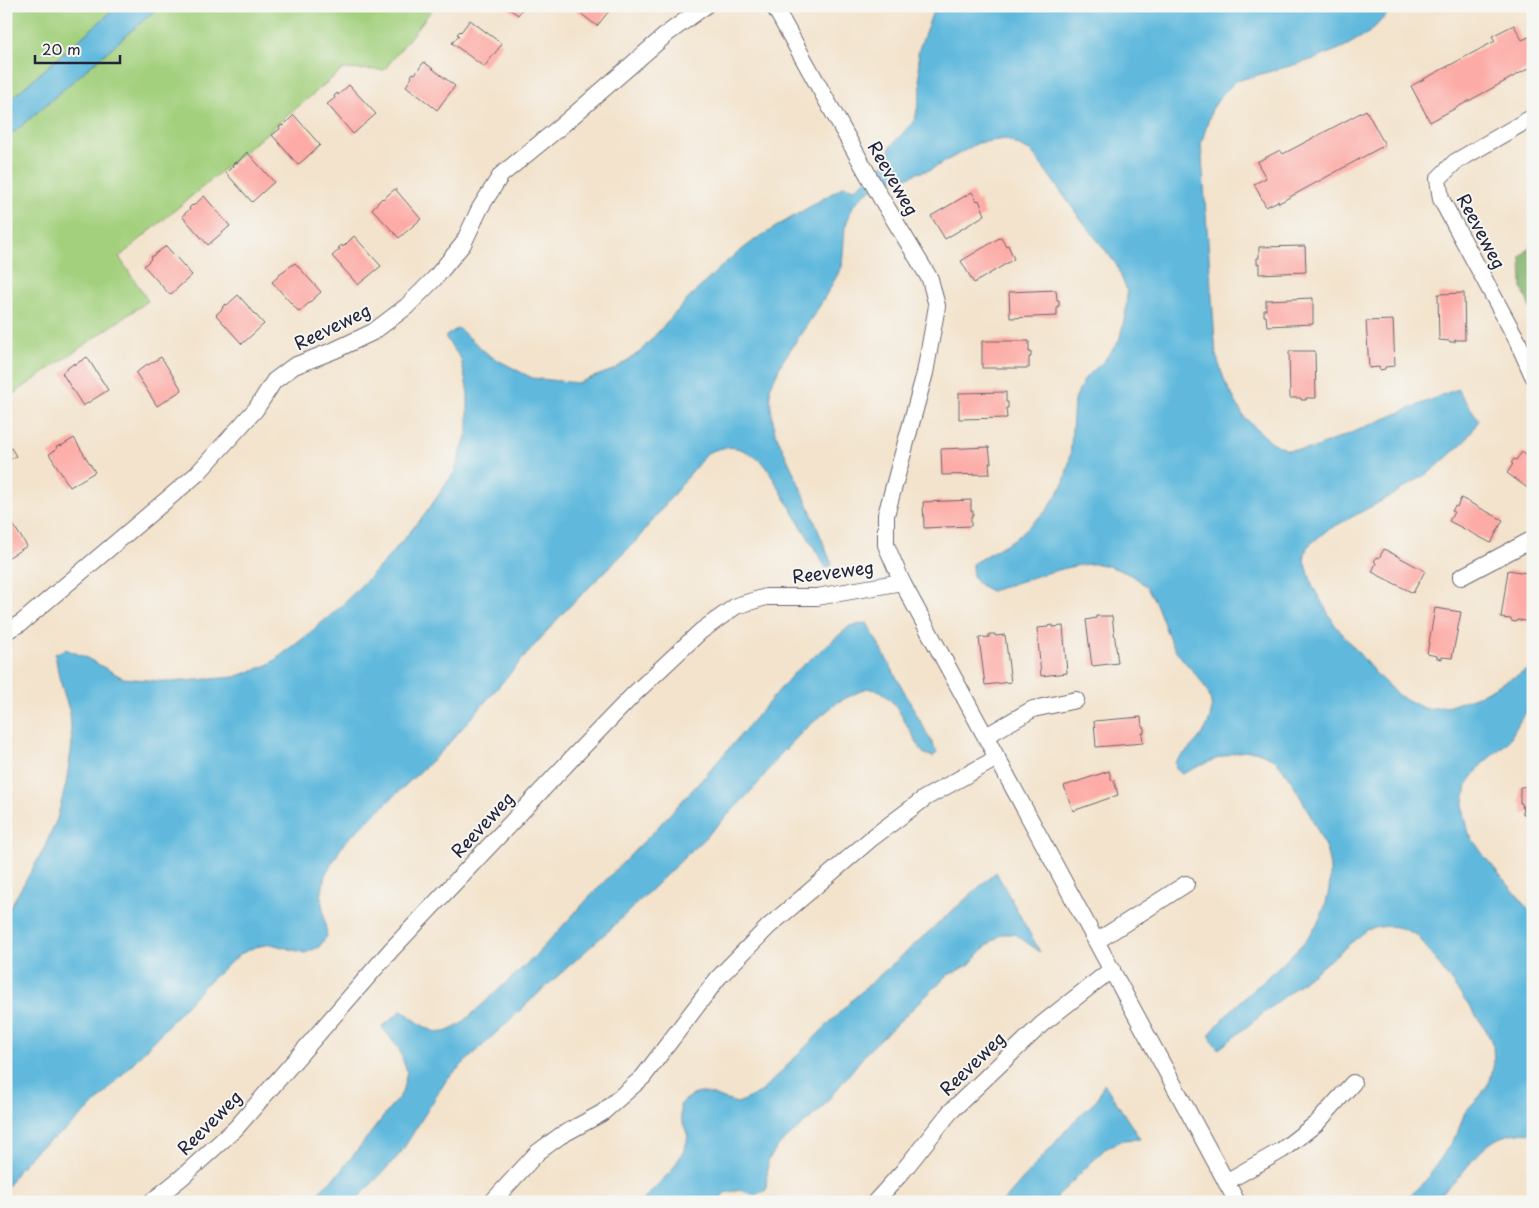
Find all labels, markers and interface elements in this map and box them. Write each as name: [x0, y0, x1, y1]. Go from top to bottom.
scale bar: [35, 32, 120, 64]
text: 20 m: [42, 37, 81, 60]
street label: Reeveweg: [862, 136, 926, 220]
street label: Reeveweg: [1451, 188, 1513, 274]
street label: Reeveweg: [289, 296, 375, 356]
street label: Reeveweg: [790, 553, 876, 589]
street label: Reeveweg: [444, 785, 520, 863]
street label: Reeveweg: [933, 1025, 1011, 1101]
street label: Reeveweg: [170, 1083, 248, 1161]

